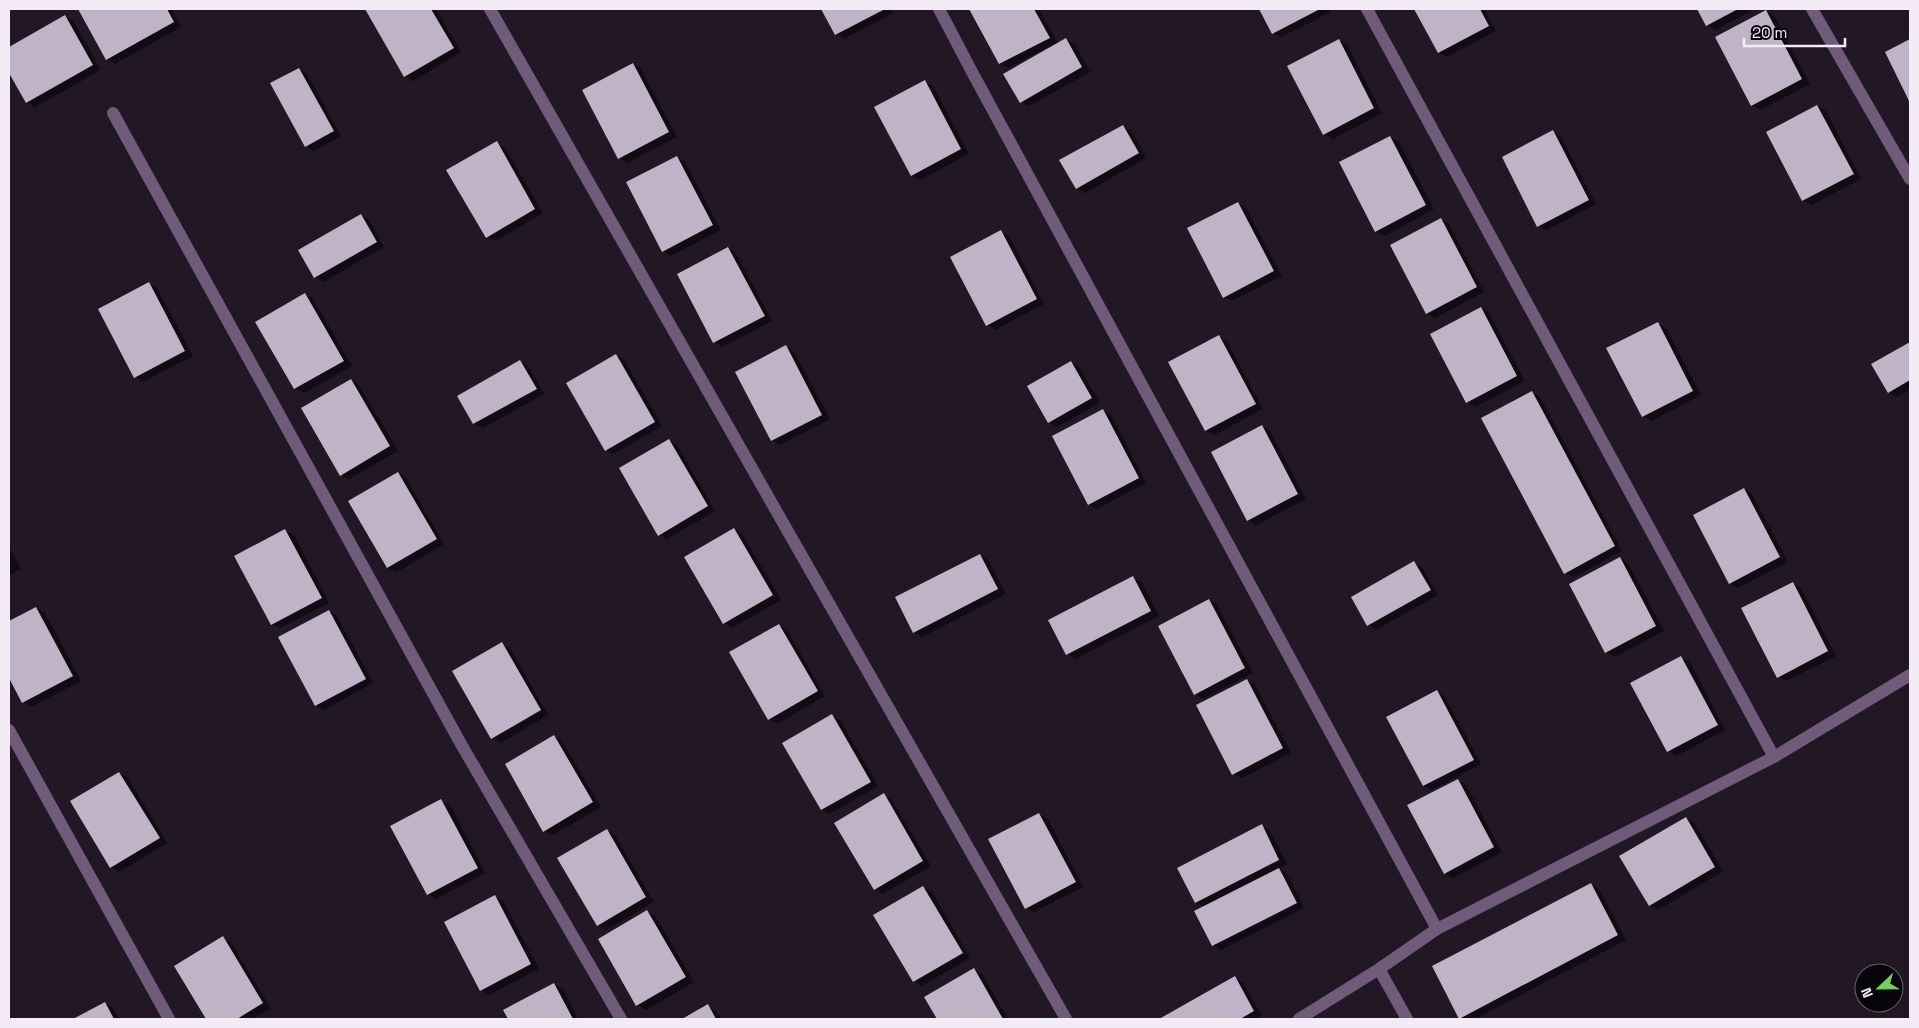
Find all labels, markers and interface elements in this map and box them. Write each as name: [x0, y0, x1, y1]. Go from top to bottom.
scale bar: [1744, 15, 1845, 47]
text: 20 m: [1752, 23, 1787, 42]
north arrow: [1854, 963, 1904, 1013]
text: N: [1857, 985, 1877, 1001]

